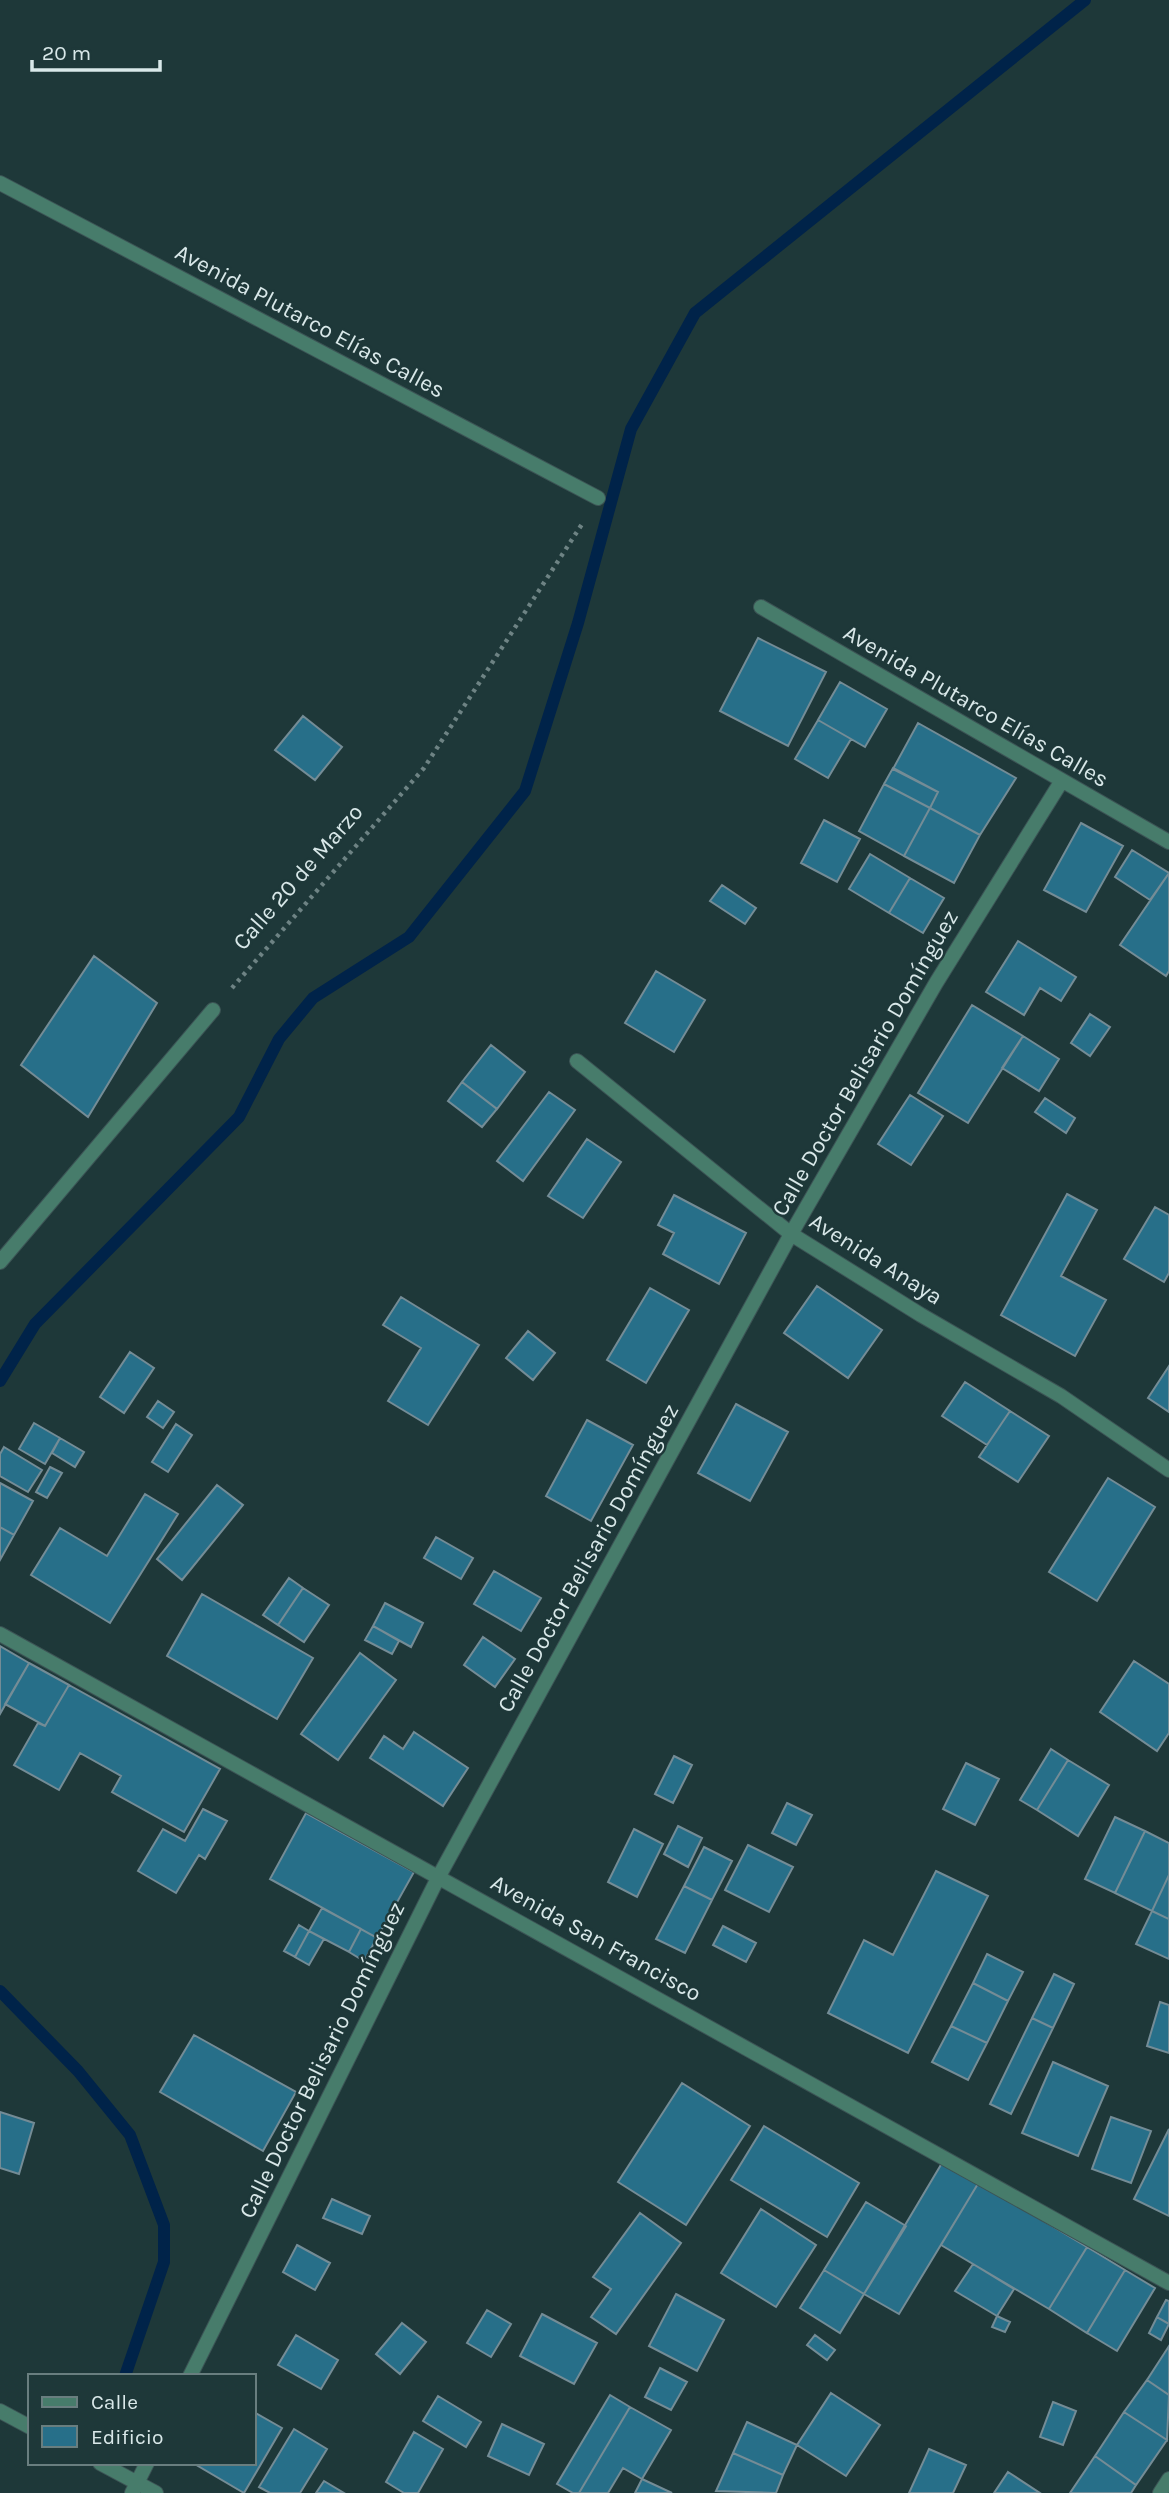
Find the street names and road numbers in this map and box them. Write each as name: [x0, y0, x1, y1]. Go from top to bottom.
street label: Avenida Plutarco Elías Calles: [171, 238, 449, 404]
street label: Avenida Plutarco Elías Calles: [839, 619, 1113, 793]
street label: Calle 20 de Marzo: [227, 799, 369, 955]
street label: Calle Doctor Belisario Domínguez: [766, 905, 964, 1221]
street label: Avenida Anaya: [805, 1207, 947, 1311]
street label: Calle Doctor Belisario Domínguez: [492, 1399, 684, 1717]
street label: Avenida San Francisco: [486, 1869, 706, 2007]
street label: Calle Doctor Belisario Domínguez: [233, 1897, 411, 2223]

